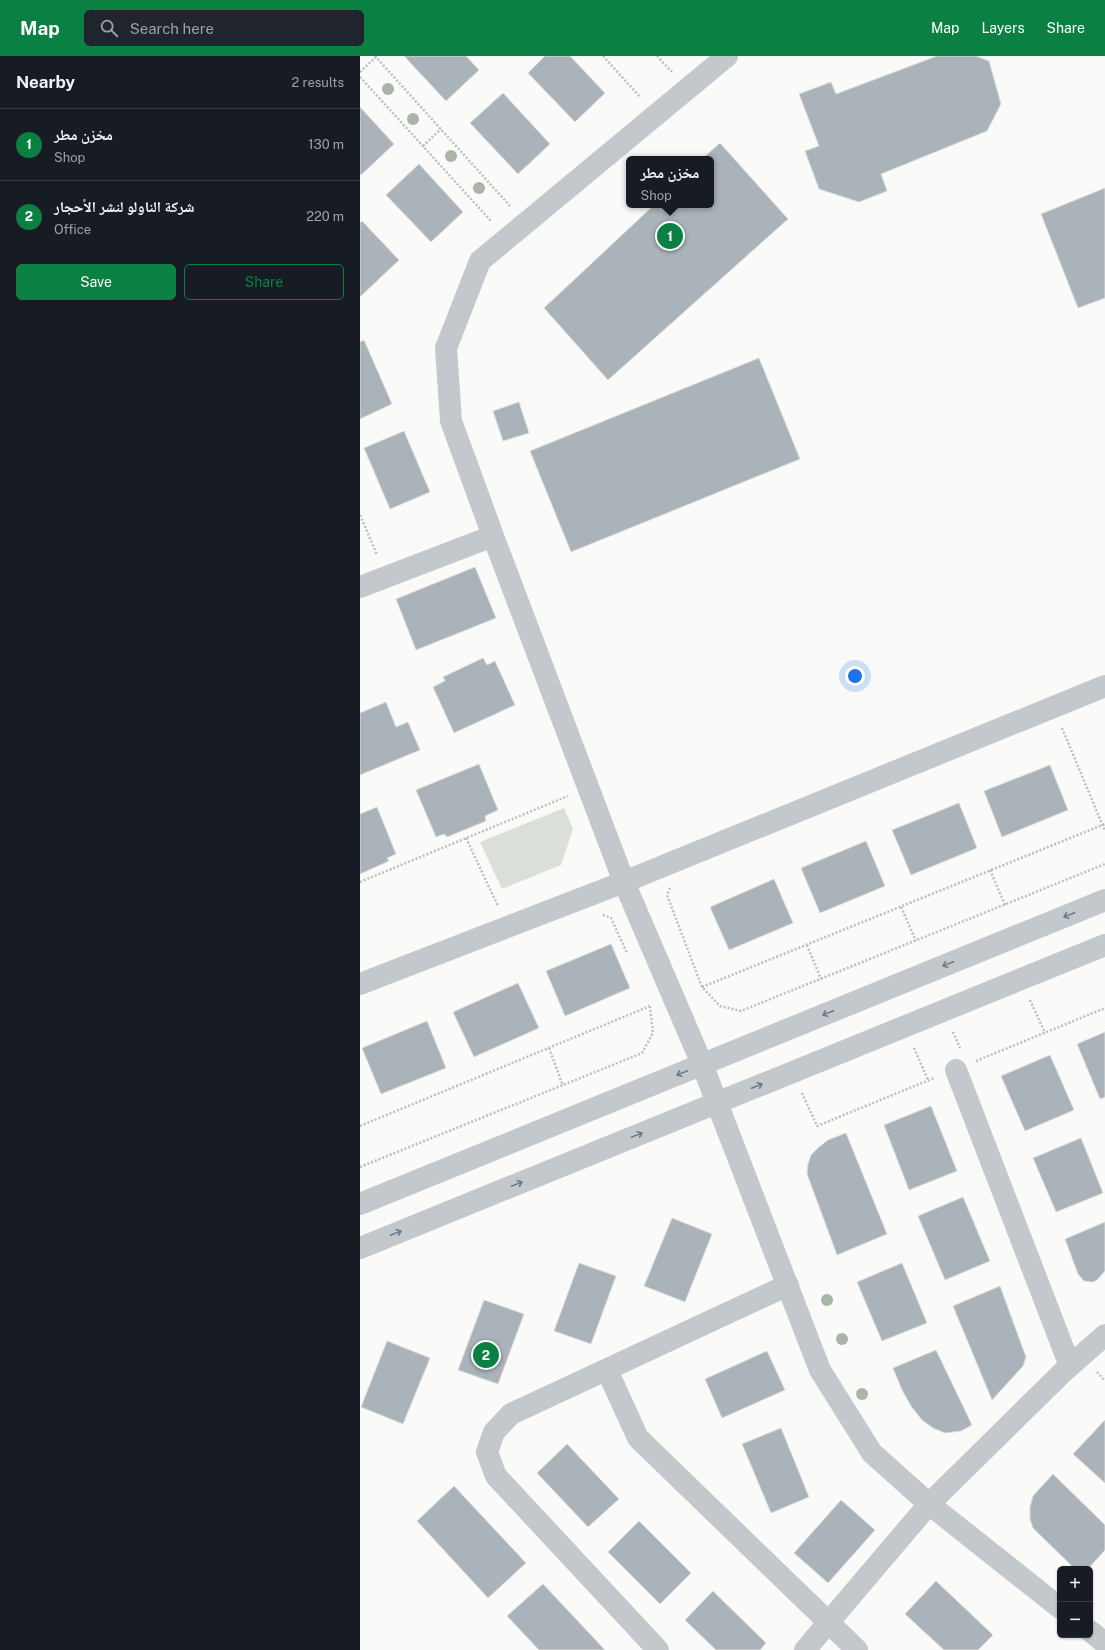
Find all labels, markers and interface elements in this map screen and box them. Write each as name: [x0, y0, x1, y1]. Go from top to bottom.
search box: [84, 10, 364, 46]
text: Map: [20, 17, 60, 39]
icon: search: [98, 17, 120, 39]
text: Search here: [130, 20, 214, 37]
text: Map: [931, 20, 959, 36]
text: Layers: [981, 20, 1025, 36]
text: Share: [1047, 20, 1085, 36]
text: Nearby: [16, 72, 75, 92]
text: 2 results: [292, 75, 344, 90]
text: مخزن مطر: [54, 126, 113, 143]
text: 1: [26, 137, 32, 152]
text: 130 m: [308, 137, 344, 152]
text: Shop: [54, 150, 85, 165]
popup: [626, 156, 714, 208]
text: مخزن مطر: [641, 164, 699, 181]
text: Shop: [641, 188, 672, 203]
text: شركة الناولو لنشر الأحجار: [54, 198, 194, 215]
text: 2: [25, 209, 33, 224]
text: 220 m: [306, 209, 344, 224]
pin: 1: [657, 221, 683, 251]
text: Office: [54, 222, 91, 237]
button: Save: [16, 264, 176, 300]
button: Share: [184, 264, 344, 300]
your location: [845, 666, 865, 686]
one-way arrow: [1063, 912, 1075, 920]
one-way arrow: [943, 961, 955, 969]
one-way arrow: [823, 1010, 835, 1018]
one-way arrow: [676, 1069, 688, 1077]
one-way arrow: [751, 1082, 763, 1090]
one-way arrow: [630, 1131, 642, 1139]
one-way arrow: [510, 1180, 522, 1188]
one-way arrow: [390, 1229, 402, 1237]
pin: 2: [473, 1340, 499, 1370]
map controls: [1057, 1566, 1093, 1638]
button: +: [1057, 1566, 1093, 1602]
button: −: [1057, 1602, 1093, 1638]

